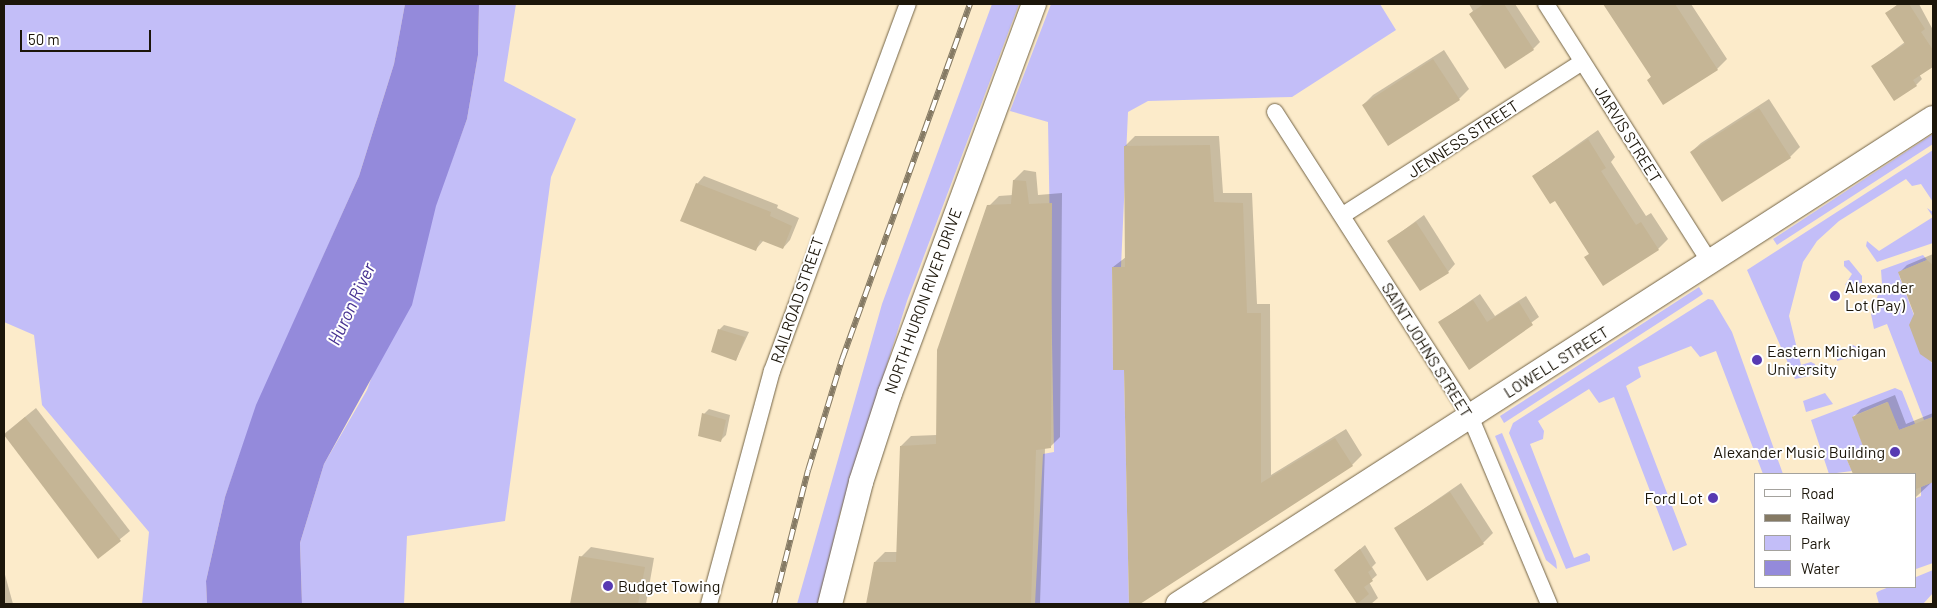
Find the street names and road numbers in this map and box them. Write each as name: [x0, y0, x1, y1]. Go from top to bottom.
street label: JARVIS STREET: [1590, 82, 1666, 186]
street label: JENNESS STREET: [1404, 96, 1522, 182]
street label: NORTH HURON RIVER DRIVE: [880, 205, 966, 397]
street label: RAILROAD STREET: [766, 234, 828, 366]
street label: SAINT JOHNS STREET: [1378, 279, 1476, 421]
street label: LOWELL STREET: [1500, 322, 1612, 402]

